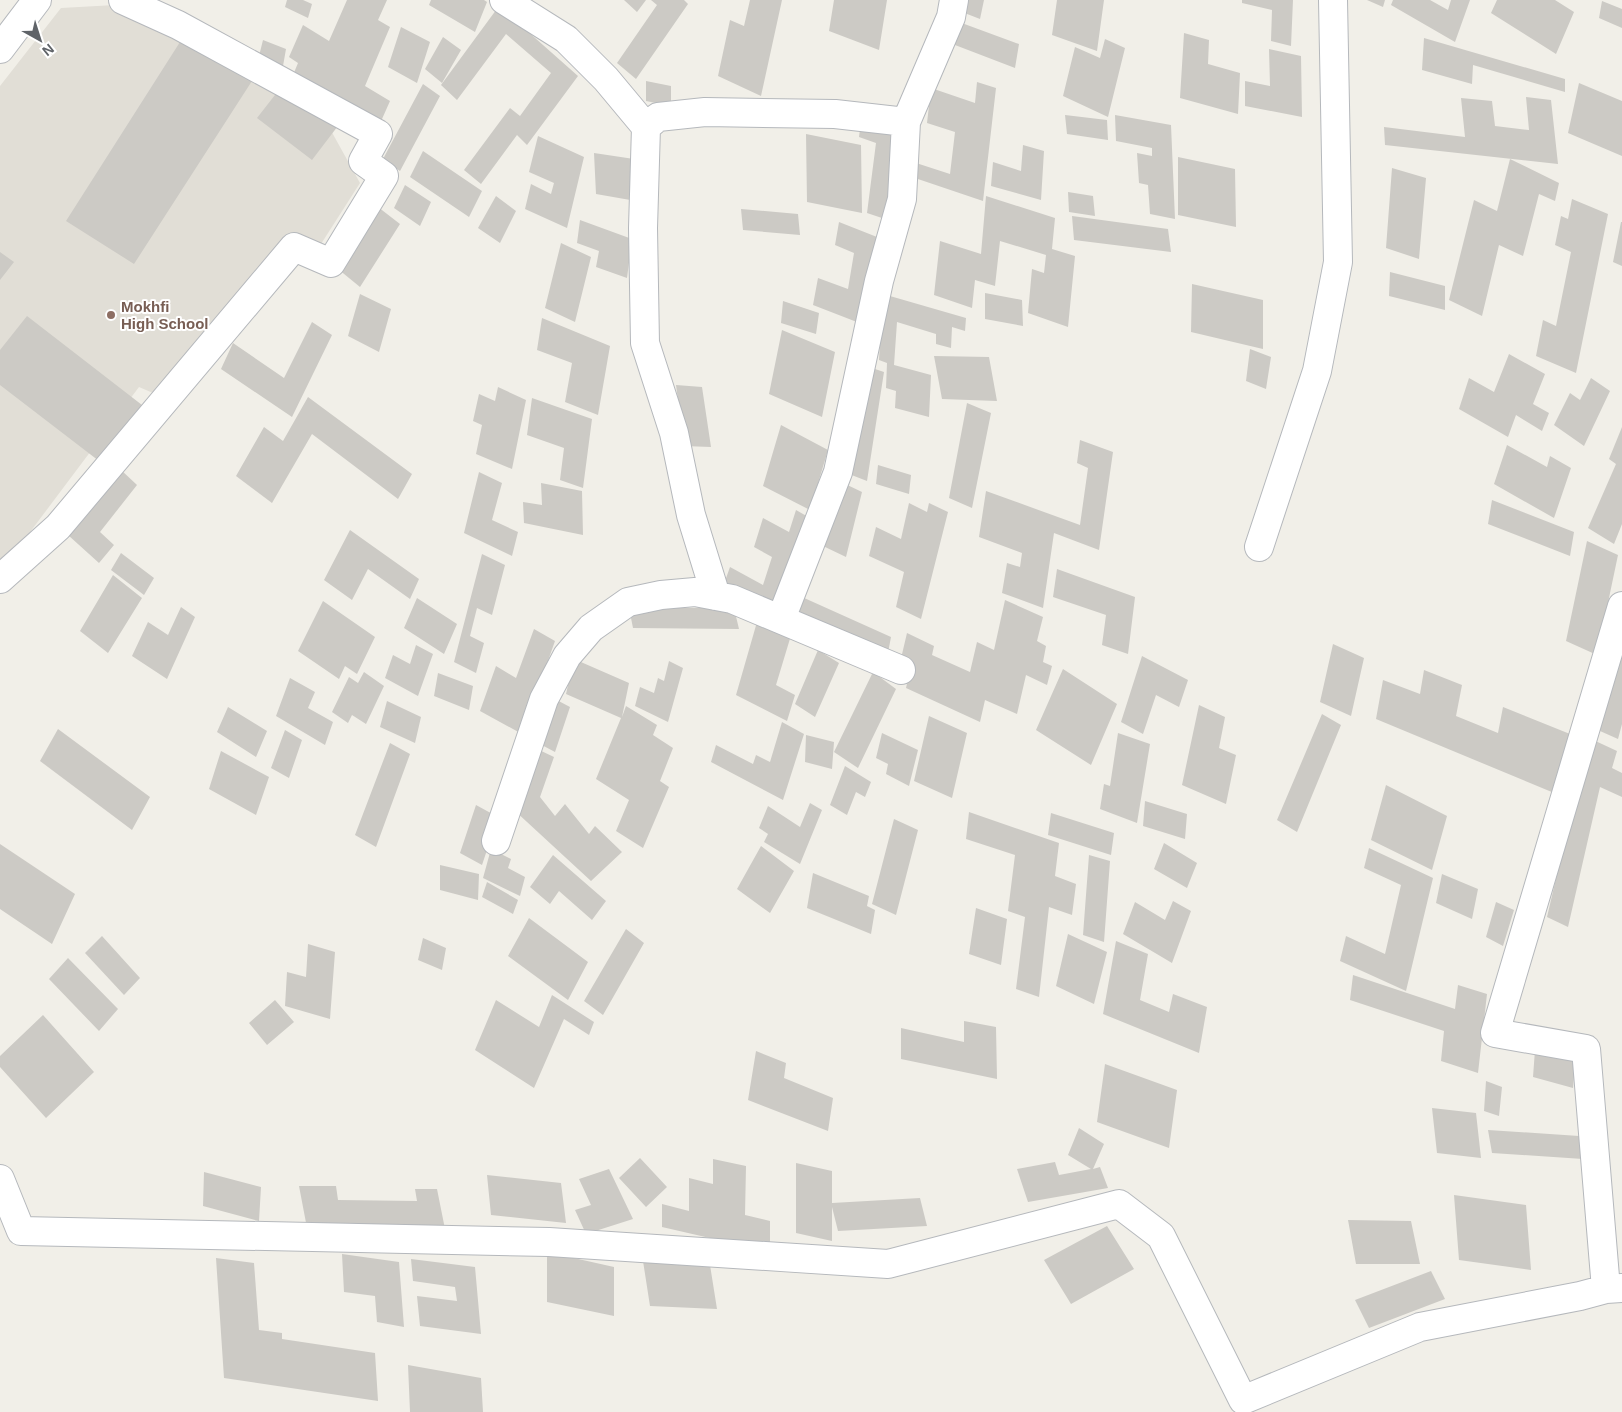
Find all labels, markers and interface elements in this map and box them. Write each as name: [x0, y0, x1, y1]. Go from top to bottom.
north arrow: [15, 15, 65, 65]
text: N: [39, 41, 57, 60]
place label: Mokhfi High School: [121, 298, 209, 332]
marker: Mokhfi High School: [105, 309, 117, 321]

